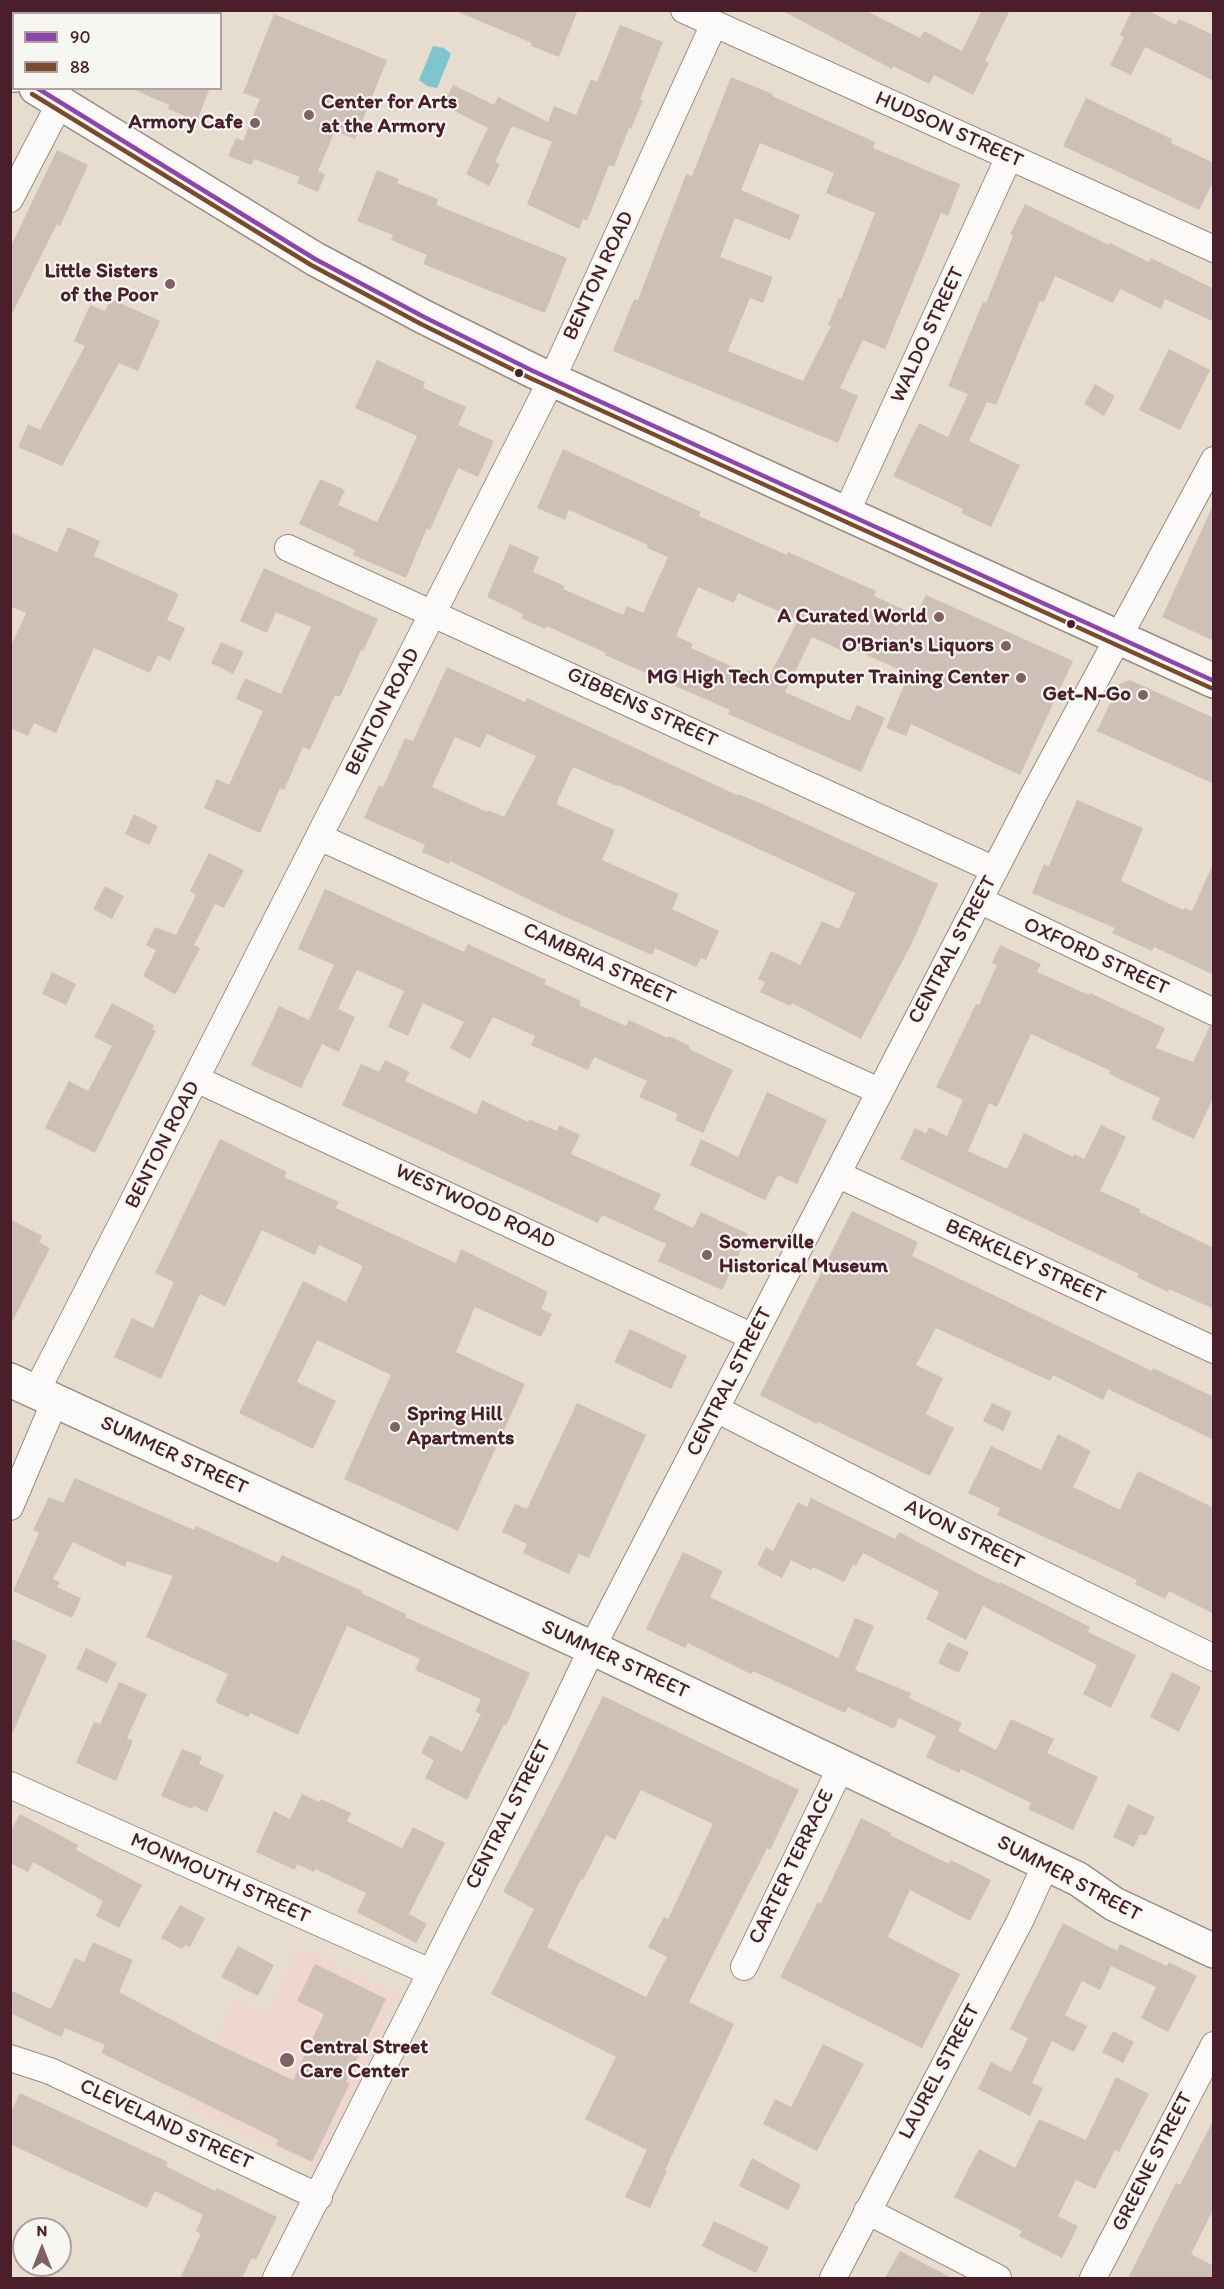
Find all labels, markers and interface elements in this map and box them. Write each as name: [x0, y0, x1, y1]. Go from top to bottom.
legend: [12, 12, 222, 90]
text: 90: [70, 26, 91, 48]
text: 88: [70, 56, 90, 78]
street label: HUDSON STREET: [871, 86, 1027, 174]
place label: Center for Arts at the Armory: [321, 90, 457, 140]
marker: Center for Arts at the Armory: [302, 108, 316, 122]
place label: Armory Cafe: [128, 110, 243, 136]
marker: Armory Cafe: [248, 116, 262, 130]
street label: BENTON ROAD: [558, 207, 640, 345]
place label: Little Sisters of the Poor: [44, 259, 158, 309]
street label: WALDO STREET: [885, 263, 971, 407]
marker: Little Sisters of the Poor: [163, 277, 177, 291]
unlabelled marker: [513, 367, 525, 379]
place label: A Curated World: [777, 604, 927, 630]
marker: A Curated World: [932, 610, 946, 624]
unlabelled marker: [1065, 618, 1077, 630]
place label: O'Brian's Liquors: [842, 633, 994, 659]
marker: O'Brian's Liquors: [999, 639, 1013, 653]
street label: BENTON ROAD: [340, 644, 426, 780]
street label: GIBBENS STREET: [563, 662, 721, 754]
place label: MG High Tech Computer Training Center: [647, 665, 1009, 691]
marker: MG High Tech Computer Training Center: [1014, 671, 1028, 685]
place label: Get-N-Go: [1042, 682, 1131, 708]
marker: Get-N-Go: [1136, 688, 1150, 702]
street label: CENTRAL STREET: [903, 872, 1003, 1028]
street label: OXFORD STREET: [1019, 912, 1173, 1002]
street label: CAMBRIA STREET: [519, 918, 679, 1010]
street label: BENTON ROAD: [120, 1077, 206, 1213]
street label: WESTWOOD ROAD: [391, 1159, 559, 1255]
street label: BERKELEY STREET: [941, 1214, 1109, 1310]
place label: Somerville Historical Museum: [719, 1230, 888, 1280]
marker: Somerville Historical Museum: [700, 1248, 714, 1262]
street label: CENTRAL STREET: [682, 1303, 778, 1461]
place label: Spring Hill Apartments: [407, 1402, 514, 1452]
street label: SUMMER STREET: [96, 1411, 252, 1501]
marker: Spring Hill Apartments: [388, 1420, 402, 1434]
street label: AVON STREET: [900, 1494, 1028, 1576]
street label: SUMMER STREET: [537, 1615, 693, 1705]
street label: CENTRAL STREET: [461, 1736, 557, 1894]
street label: CARTER TERRACE: [744, 1786, 840, 1948]
street label: MONMOUTH STREET: [126, 1828, 314, 1930]
street label: SUMMER STREET: [993, 1830, 1145, 1928]
street label: LAUREL STREET: [894, 2000, 986, 2144]
place label: Central Street Care Center: [300, 2035, 428, 2085]
marker: Central Street Care Center: [278, 2051, 296, 2069]
street label: CLEVELAND STREET: [75, 2074, 257, 2176]
street label: GREENE STREET: [1107, 2088, 1199, 2236]
north arrow: [12, 2217, 72, 2277]
text: N: [37, 2221, 47, 2240]

